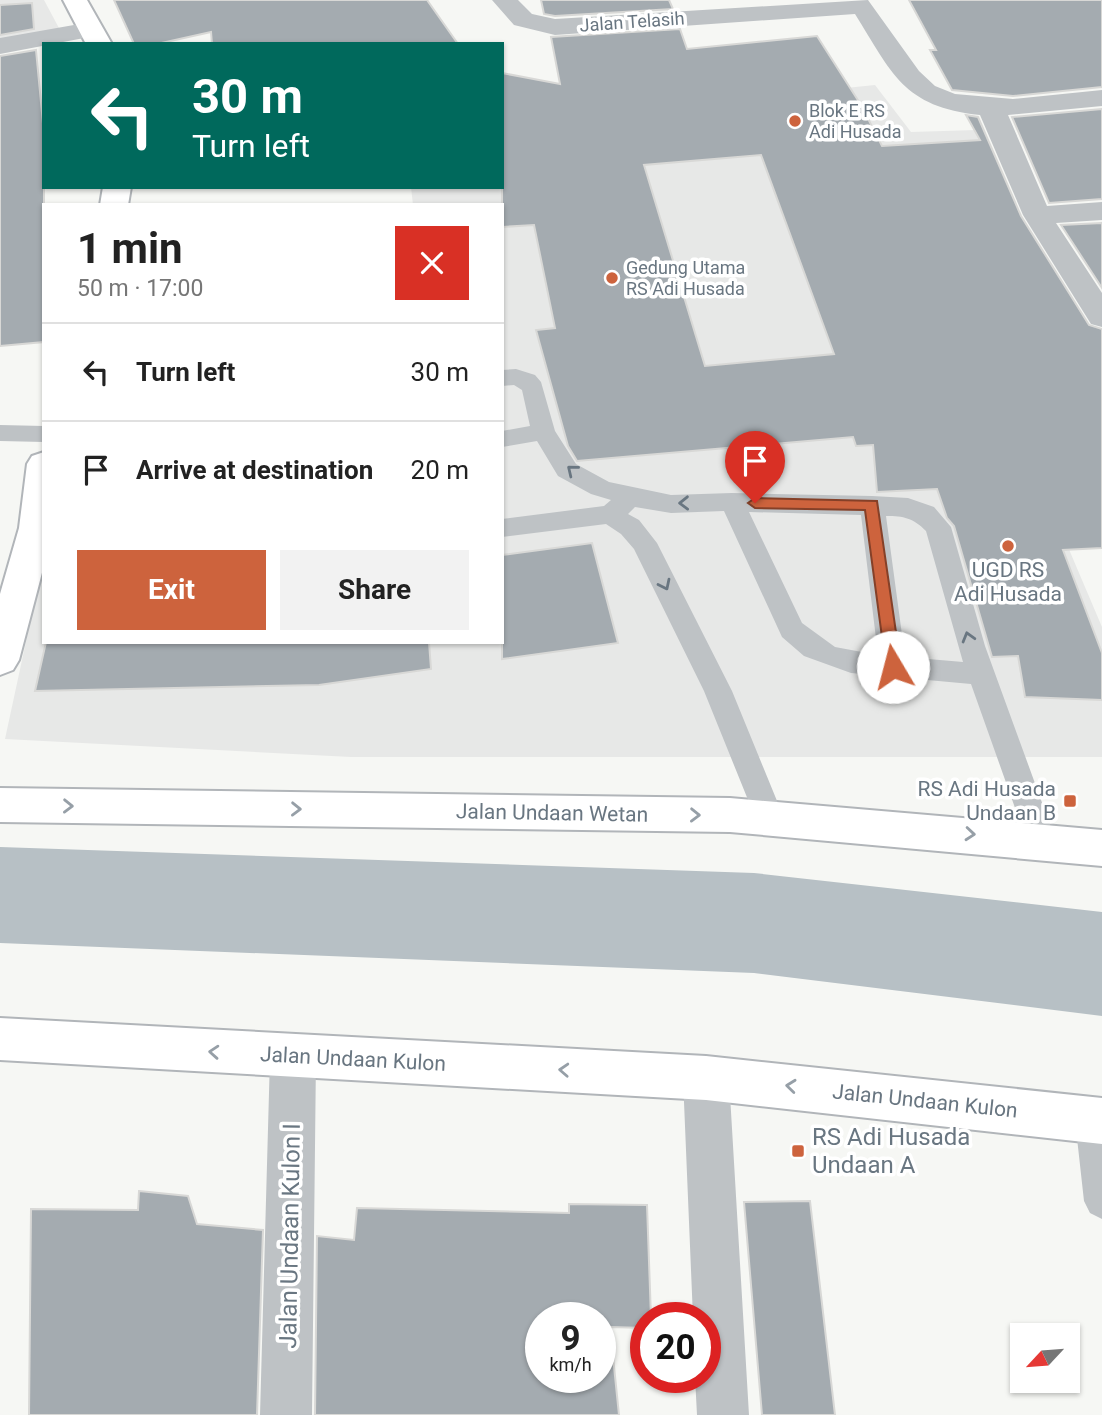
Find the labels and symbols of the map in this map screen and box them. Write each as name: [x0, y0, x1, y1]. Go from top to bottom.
street label: Jalan Telasih: [579, 7, 685, 36]
place label: Blok E RS Adi Husada: [809, 100, 902, 142]
marker: Blok E RS Adi Husada: [787, 113, 803, 129]
place label: Gedung Utama RS Adi Husada: [626, 257, 745, 299]
marker: Gedung Utama RS Adi Husada: [604, 270, 620, 286]
pin: [725, 431, 785, 503]
one-way arrow: [567, 465, 580, 478]
one-way arrow: [679, 496, 690, 511]
marker: UGD RS Adi Husada: [1000, 538, 1016, 554]
place label: UGD RS Adi Husada: [954, 558, 1062, 606]
one-way arrow: [657, 578, 671, 591]
position arrow: [856, 630, 930, 704]
one-way arrow: [962, 631, 977, 643]
place label: RS Adi Husada Undaan B: [917, 777, 1056, 825]
marker: RS Adi Husada Undaan B: [1062, 793, 1078, 809]
one-way arrow: [63, 798, 74, 814]
street label: Jalan Undaan Wetan: [456, 799, 648, 827]
one-way arrow: [291, 801, 301, 817]
one-way arrow: [690, 807, 700, 823]
one-way arrow: [965, 826, 976, 841]
street label: Jalan Undaan Kulon: [259, 1042, 447, 1076]
one-way arrow: [209, 1045, 220, 1060]
one-way arrow: [558, 1063, 569, 1078]
one-way arrow: [785, 1079, 796, 1094]
street label: Jalan Undaan Kulon: [831, 1079, 1019, 1123]
street label: Jalan Undaan Kulon I: [274, 1123, 306, 1349]
place label: RS Adi Husada Undaan A: [812, 1123, 970, 1179]
marker: RS Adi Husada Undaan A: [790, 1143, 806, 1159]
speed limit sign: 20: [630, 1302, 721, 1393]
north arrow: [1010, 1323, 1080, 1393]

